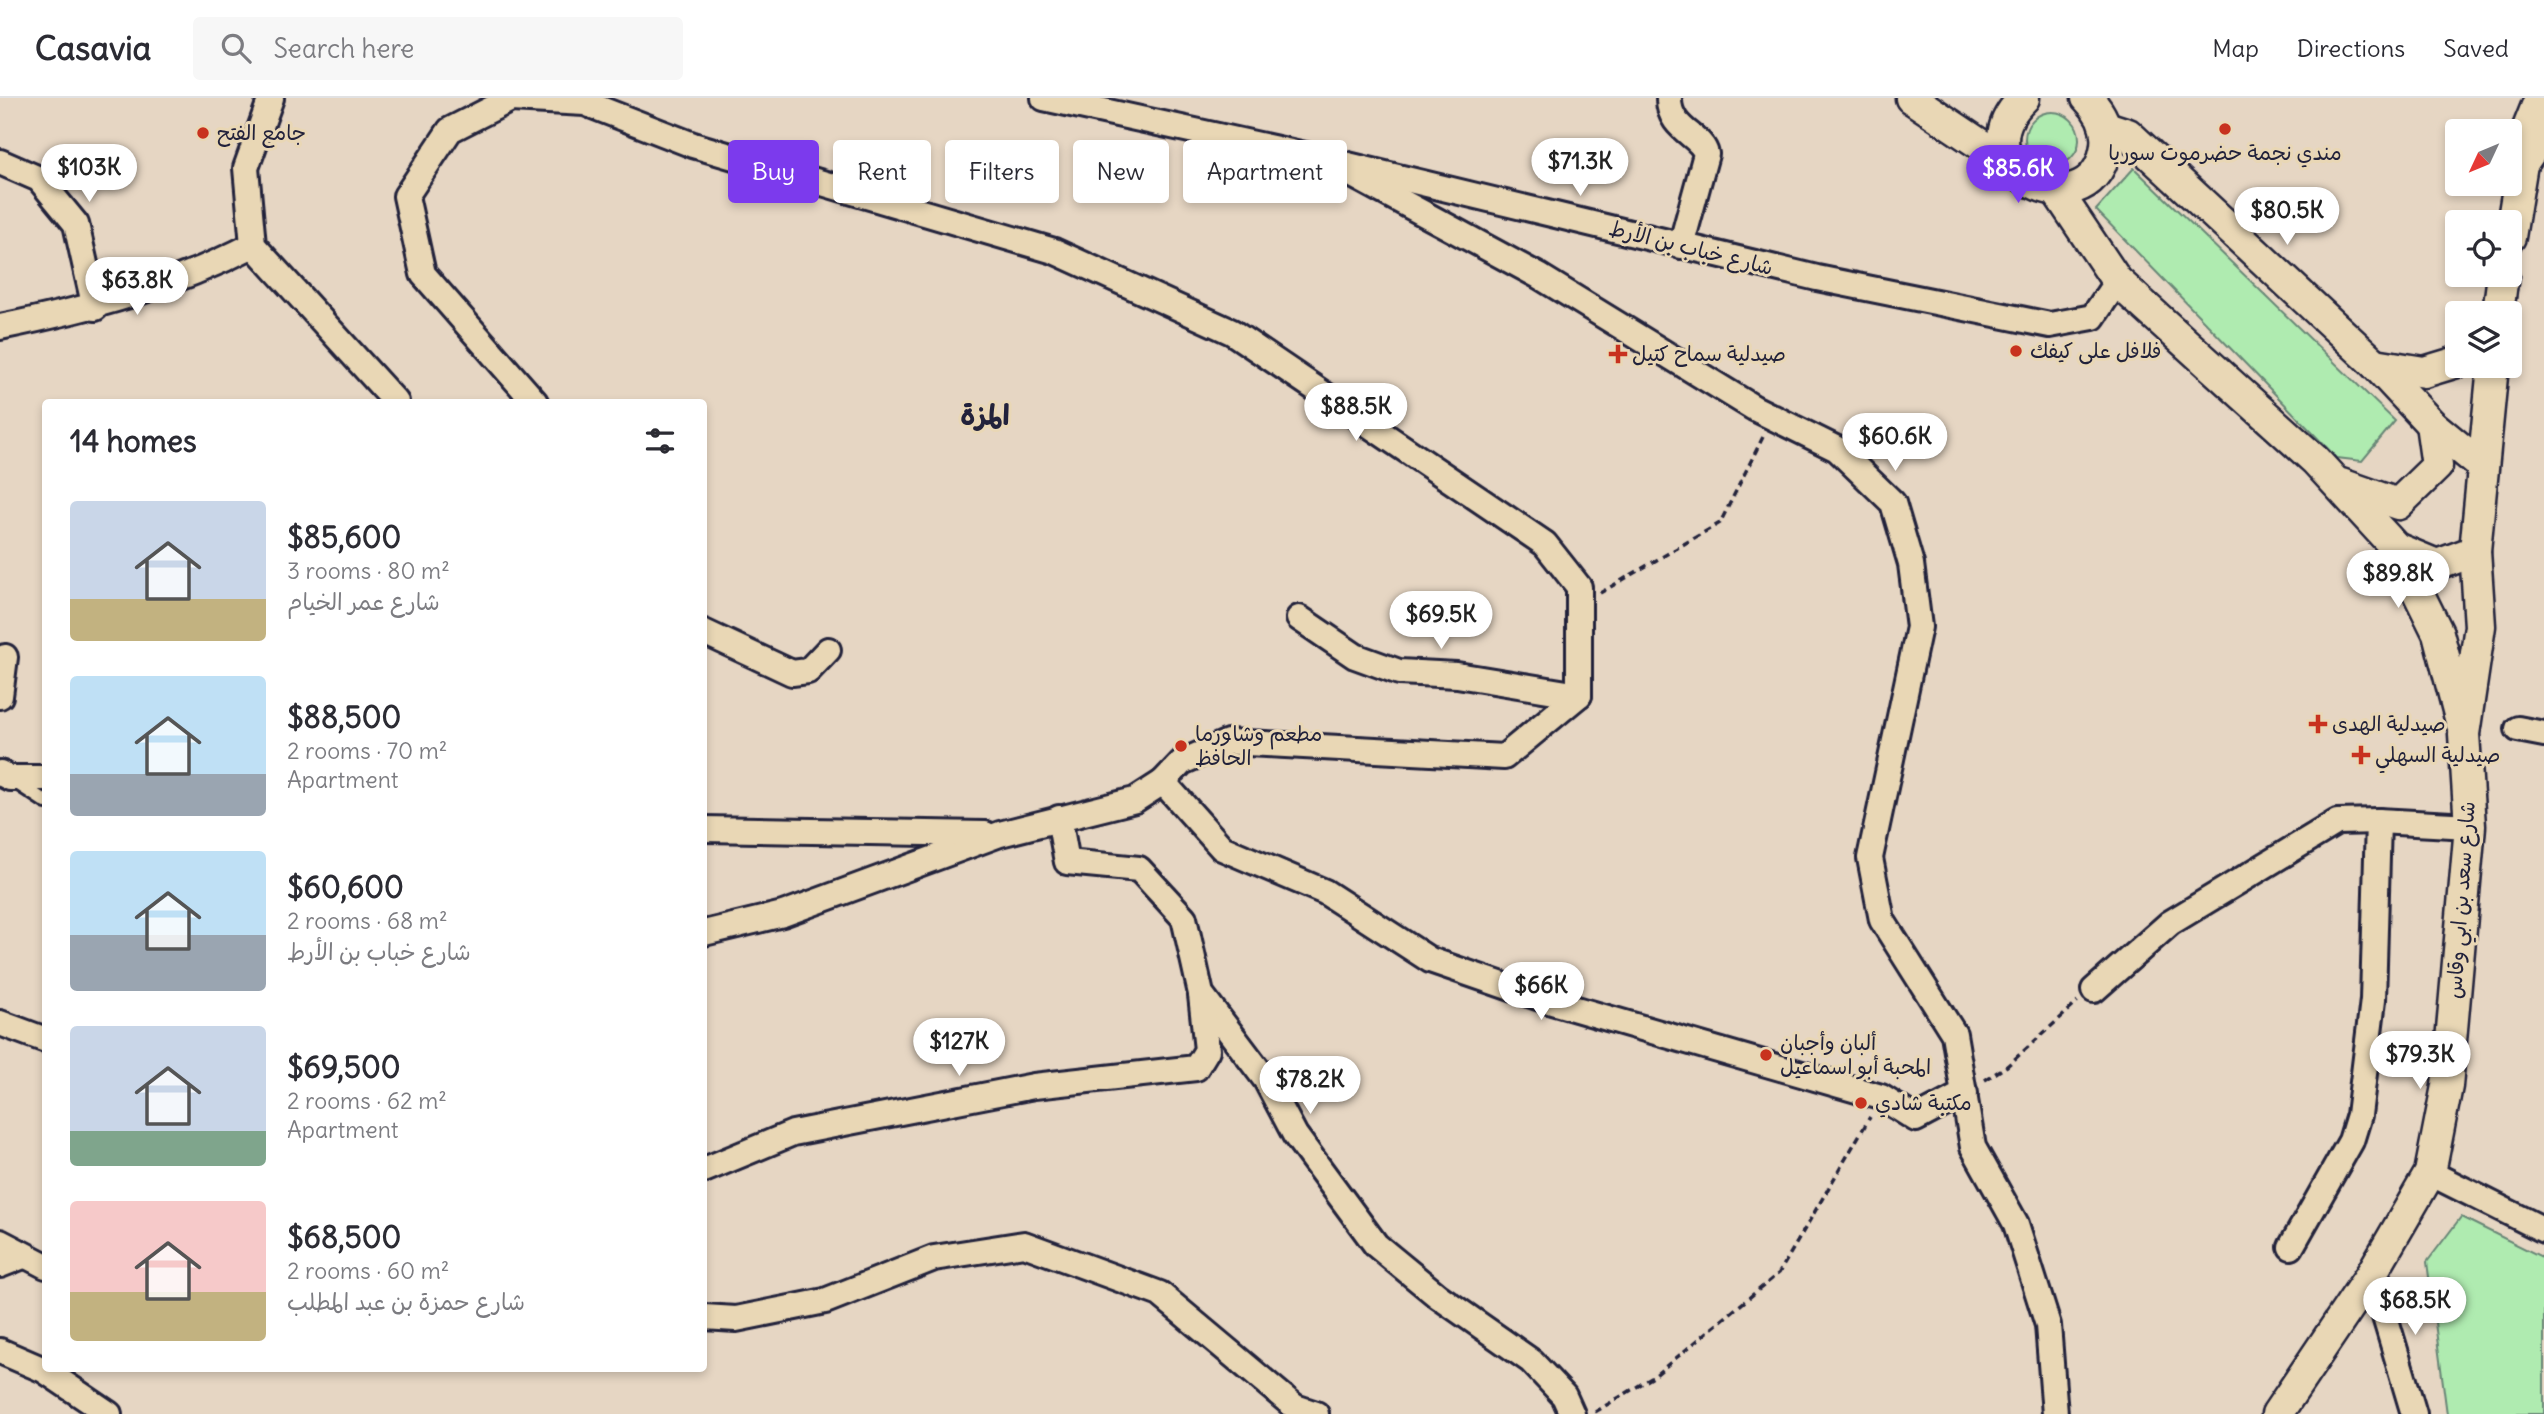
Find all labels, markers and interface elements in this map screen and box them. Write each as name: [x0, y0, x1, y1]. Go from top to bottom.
search box: [193, 17, 683, 80]
text: Casavia: [35, 27, 151, 69]
icon: search: [217, 29, 255, 67]
text: Search here: [273, 32, 414, 65]
text: Map: [2212, 33, 2259, 63]
text: Directions: [2297, 33, 2405, 63]
text: Saved: [2443, 33, 2509, 63]
place label: جامع الفتح: [217, 119, 306, 148]
north arrow: [2445, 119, 2522, 196]
map controls: [2445, 119, 2522, 378]
marker: مندي نجمة حضرموت سوريا: [2217, 121, 2233, 137]
marker: جامع الفتح: [195, 125, 211, 141]
pin: $71.3K: [1523, 139, 1637, 198]
place label: مندي نجمة حضرموت سوريا: [2108, 139, 2342, 168]
chip: Buy: [728, 140, 819, 203]
chip: Rent: [833, 140, 931, 203]
chip: Filters: [945, 140, 1059, 203]
chip: New: [1073, 140, 1169, 203]
chip: Apartment: [1183, 140, 1347, 203]
pin: $103K: [40, 144, 138, 204]
text: $71.3K: [1547, 146, 1613, 175]
pin: $85.6K: [1961, 146, 2075, 205]
text: $103K: [57, 152, 121, 181]
text: $85.6K: [1982, 153, 2054, 182]
pin: $80.5K: [2230, 188, 2344, 247]
text: $80.5K: [2250, 195, 2324, 224]
button: locate: [2445, 210, 2522, 287]
street label: شارع خباب بن الأرط: [1606, 214, 1776, 283]
pin: $63.8K: [80, 258, 194, 317]
text: $63.8K: [101, 265, 173, 294]
button: layers: [2445, 301, 2522, 378]
place label: فلافل على كيفك: [2030, 337, 2161, 365]
place label: صيدلية سماح كتيل: [1632, 340, 1786, 367]
marker: فلافل على كيفك: [2008, 343, 2024, 359]
marker: صيدلية سماح كتيل: [1610, 346, 1626, 362]
pin: $88.5K: [1299, 384, 1413, 443]
text: $88.5K: [1320, 391, 1392, 420]
district label: المزة: [960, 397, 1010, 433]
pin: $60.6K: [1838, 414, 1952, 473]
text: $60.6K: [1858, 421, 1932, 450]
text: 14 homes: [70, 422, 197, 460]
icon: filters: [641, 422, 679, 460]
text: $85,600: [287, 518, 401, 556]
icon: home: [126, 529, 210, 613]
pin: $89.8K: [2341, 550, 2455, 610]
text: 3 rooms · 80 m²: [287, 556, 450, 585]
text: $89.8K: [2363, 558, 2433, 587]
text: شارع عمر الخيام: [287, 587, 440, 616]
pin: $69.5K: [1384, 592, 1498, 651]
text: $69.5K: [1406, 599, 1476, 628]
text: $88,500: [287, 698, 401, 736]
icon: home: [126, 704, 210, 788]
place label: صيدلية الهدى: [2332, 710, 2446, 737]
marker: صيدلية الهدى: [2310, 716, 2326, 732]
place label: مطعم وشاورما الحافظ: [1195, 720, 1322, 771]
text: 2 rooms · 70 m²: [287, 736, 447, 765]
marker: مطعم وشاورما الحافظ: [1173, 738, 1189, 754]
place label: صيدلية السهلي: [2375, 741, 2500, 774]
marker: صيدلية السهلي: [2353, 747, 2369, 763]
text: Apartment: [287, 765, 399, 794]
street label: شارع سعد بن ابي وقاس: [2440, 800, 2487, 1000]
text: $60,600: [287, 868, 404, 906]
icon: home: [126, 879, 210, 963]
text: 2 rooms · 68 m²: [287, 906, 448, 935]
text: شارع خباب بن الأرط: [287, 937, 471, 966]
pin: $66K: [1500, 962, 1582, 1022]
text: $66K: [1514, 970, 1568, 999]
pin: $127K: [910, 1018, 1008, 1078]
text: $127K: [929, 1026, 989, 1055]
place label: ألبان وأجبان المحبة أبو اسماعيل: [1780, 1029, 1931, 1080]
pin: $79.3K: [2363, 1032, 2477, 1091]
text: $79.3K: [2386, 1039, 2454, 1068]
marker: ألبان وأجبان المحبة أبو اسماعيل: [1758, 1047, 1774, 1063]
text: $69,500: [287, 1048, 401, 1086]
icon: home: [126, 1054, 210, 1138]
pin: $78.2K: [1253, 1056, 1367, 1116]
text: $78.2K: [1276, 1064, 1344, 1093]
text: 2 rooms · 62 m²: [287, 1086, 447, 1115]
place label: مكتبة شادي: [1875, 1089, 1972, 1118]
marker: مكتبة شادي: [1853, 1095, 1869, 1111]
text: Apartment: [287, 1115, 399, 1144]
text: $68,500: [287, 1218, 401, 1256]
icon: home: [126, 1229, 210, 1313]
text: 2 rooms · 60 m²: [287, 1256, 449, 1285]
pin: $68.5K: [2358, 1278, 2472, 1337]
text: $68.5K: [2379, 1285, 2451, 1314]
text: شارع حمزة بن عبد المطلب: [287, 1287, 525, 1316]

